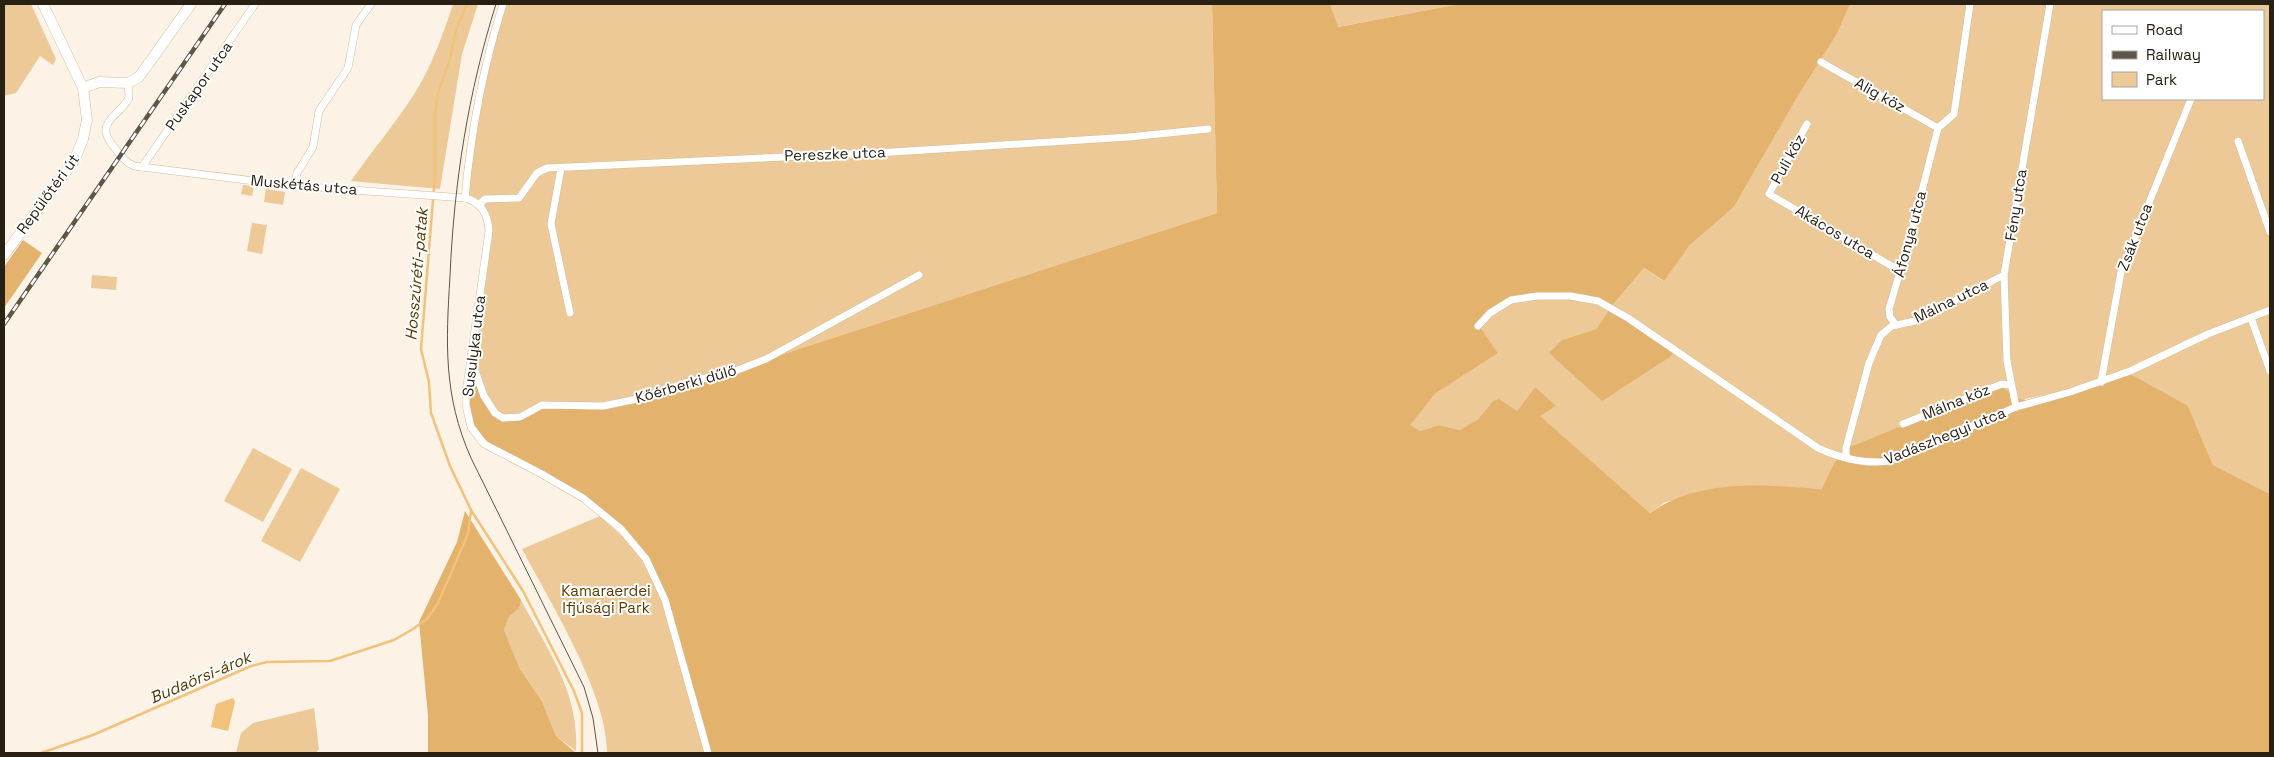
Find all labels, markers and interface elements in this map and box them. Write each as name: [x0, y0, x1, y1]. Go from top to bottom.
legend: [2102, 10, 2264, 100]
text: Road: [2146, 20, 2183, 39]
street label: Puskapor utca: [161, 37, 237, 134]
text: Railway: [2146, 45, 2201, 64]
text: Park: [2146, 70, 2177, 89]
street label: Alig köz: [1852, 73, 1909, 116]
street label: Puli köz: [1766, 131, 1809, 187]
street label: Pereszke utca: [784, 142, 886, 165]
street label: Repülőtéri út: [12, 150, 83, 238]
street label: Fény utca: [2000, 167, 2031, 242]
street label: Muskétás utca: [250, 170, 358, 199]
street label: Áfonya utca: [1889, 188, 1930, 279]
street label: Akácos utca: [1792, 200, 1879, 263]
street label: Zsák utca: [2113, 200, 2156, 273]
water label: Hosszúréti-patak: [400, 205, 433, 341]
street label: Málna utca: [1911, 274, 1991, 327]
street label: Susulyka utca: [458, 294, 489, 398]
street label: Kőérberki dűlő: [633, 360, 739, 407]
street label: Málna köz: [1919, 379, 1992, 424]
street label: Vadászhegyi utca: [1881, 402, 2008, 468]
park label: Kamaraerdei Ifjúsági Park: [561, 581, 651, 617]
water label: Budaörsi-árok: [146, 646, 256, 708]

